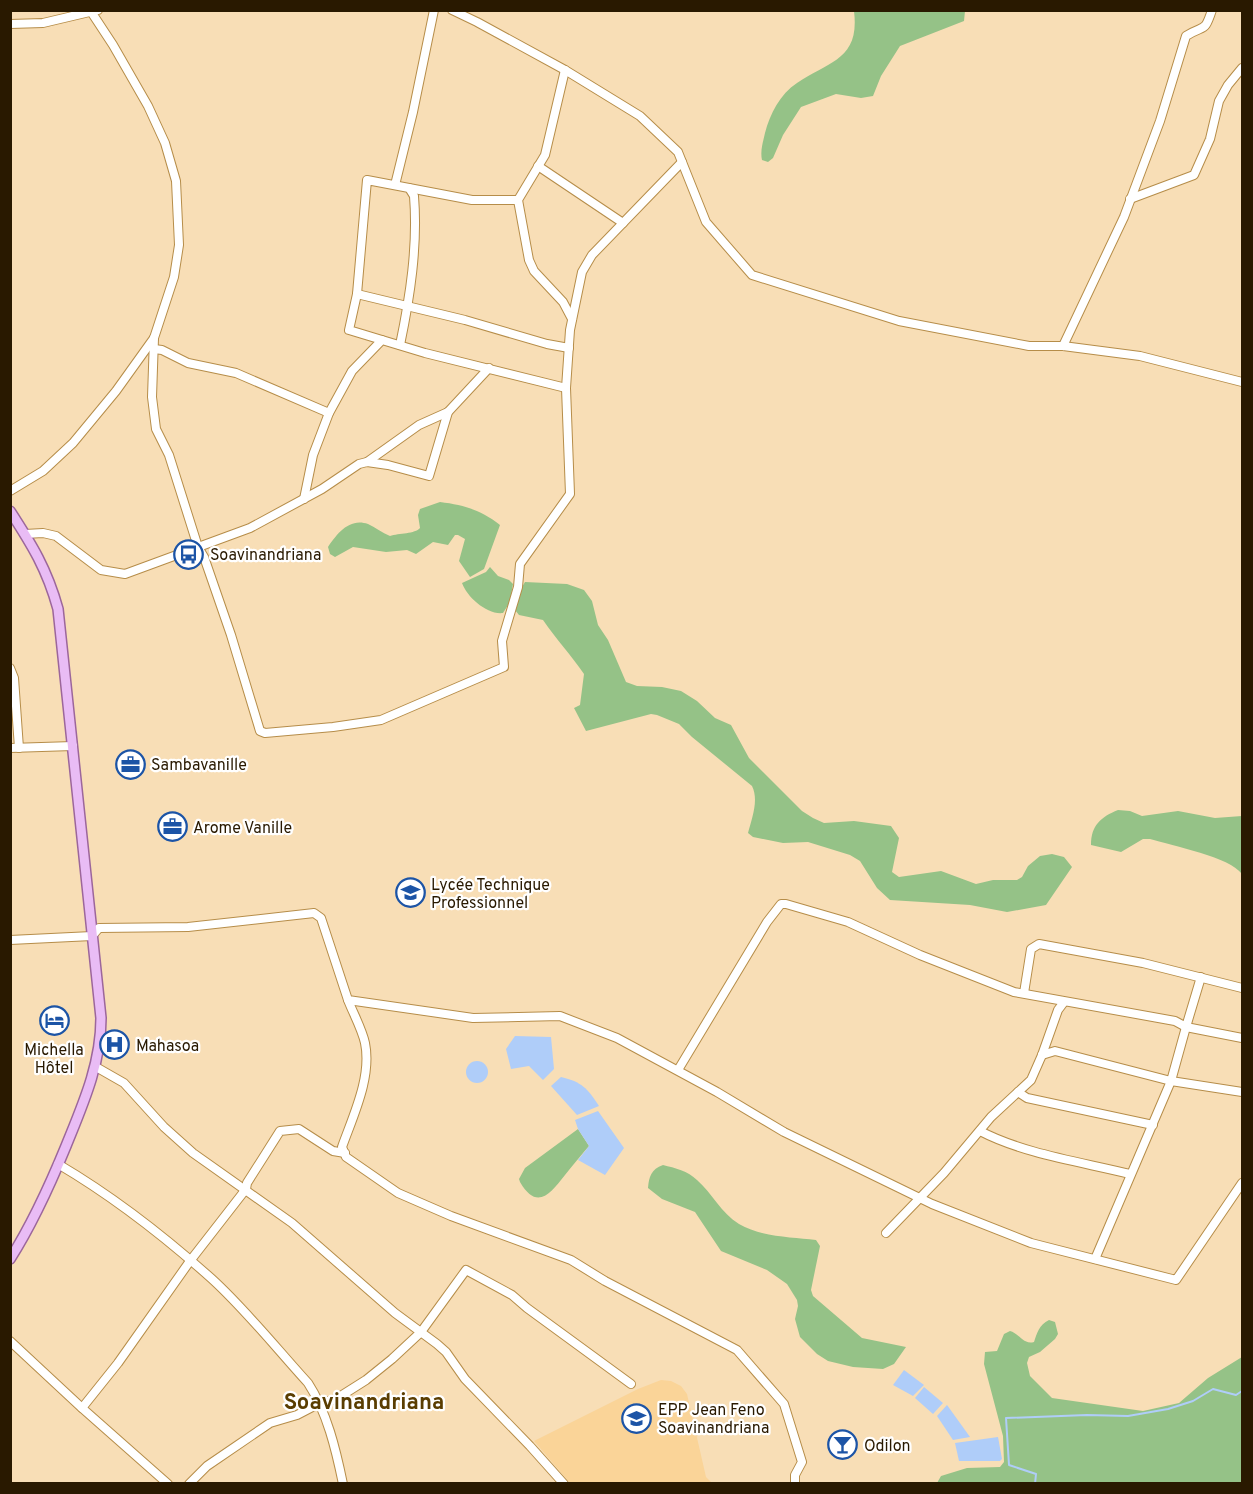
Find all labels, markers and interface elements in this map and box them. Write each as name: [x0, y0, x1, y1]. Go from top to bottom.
bus stop icon: Soavinandriana: [173, 538, 205, 570]
place label: Soavinandriana: [210, 546, 321, 566]
office icon: Sambavanille: [114, 748, 146, 780]
place label: Sambavanille: [151, 756, 247, 776]
office icon: Arome Vanille: [156, 811, 188, 843]
place label: Arome Vanille: [193, 819, 292, 839]
place label: Lycée Technique Professionnel: [431, 876, 550, 914]
school or university icon: Lycée Technique Professionnel: [394, 877, 426, 909]
hotel icon: Michella Hôtel: [38, 1005, 70, 1037]
hospital icon: Mahasoa: [99, 1029, 131, 1061]
place label: Mahasoa: [136, 1037, 199, 1057]
place label: Michella Hôtel: [24, 1041, 84, 1079]
district label: Soavinandriana: [284, 1390, 444, 1417]
place label: EPP Jean Feno Soavinandriana: [658, 1401, 769, 1439]
school or university icon: EPP Jean Feno Soavinandriana: [621, 1402, 653, 1434]
bar icon: Odilon: [827, 1429, 859, 1461]
place label: Odilon: [864, 1437, 911, 1457]

